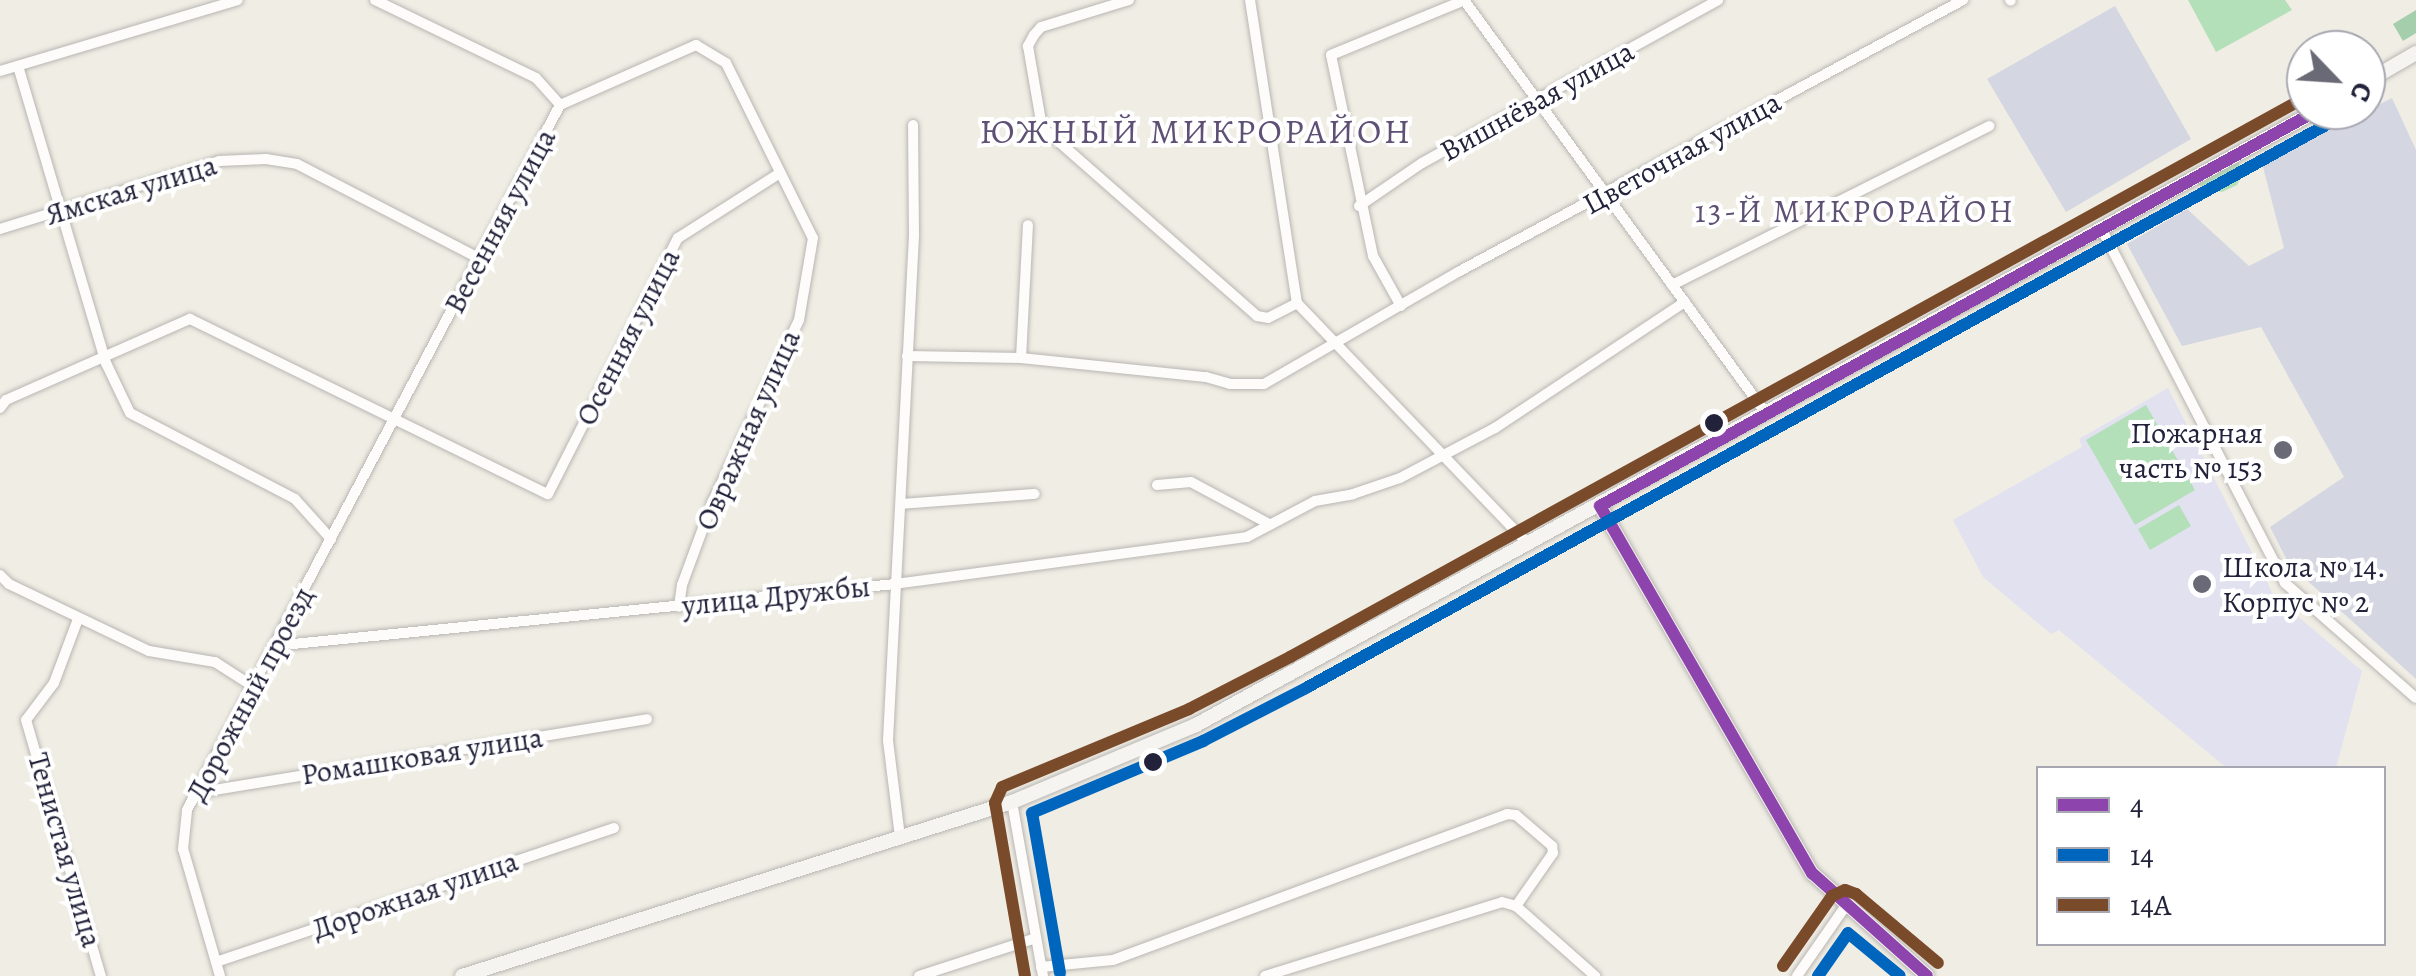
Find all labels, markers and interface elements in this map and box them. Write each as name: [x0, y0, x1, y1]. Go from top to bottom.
north arrow: [2286, 30, 2386, 130]
street label: Вишнёвая улица: [1434, 33, 1640, 169]
text: С: [2341, 76, 2382, 108]
street label: Цветочная улица: [1577, 84, 1787, 222]
district label: ЮЖНЫЙ МИКРОРАЙОН: [979, 110, 1413, 152]
street label: Весенняя улица: [436, 123, 564, 319]
street label: Ямская улица: [41, 147, 221, 233]
district label: 13-Й МИКРОРАЙОН: [1695, 192, 2015, 230]
street label: Осенняя улица: [568, 243, 688, 431]
street label: Овражная улица: [688, 324, 808, 536]
unlabelled marker: [1704, 413, 1724, 433]
place label: Пожарная часть № 153: [2119, 415, 2263, 486]
marker: Пожарная часть № 153: [2272, 439, 2294, 461]
place label: Школа № 14. Корпус № 2: [2222, 549, 2386, 620]
street label: улица Дружбы: [680, 568, 872, 624]
marker: Школа № 14. Корпус № 2: [2191, 573, 2213, 595]
street label: Дорожный проезд: [178, 581, 322, 807]
street label: Ромашковая улица: [299, 719, 545, 793]
street label: Тенистая улица: [20, 749, 110, 951]
unlabelled marker: [1143, 752, 1163, 772]
legend: [2036, 766, 2386, 946]
text: 4: [2130, 785, 2144, 825]
text: 14: [2130, 835, 2154, 875]
street label: Дорожная улица: [307, 843, 523, 947]
text: 14А: [2130, 885, 2171, 925]

